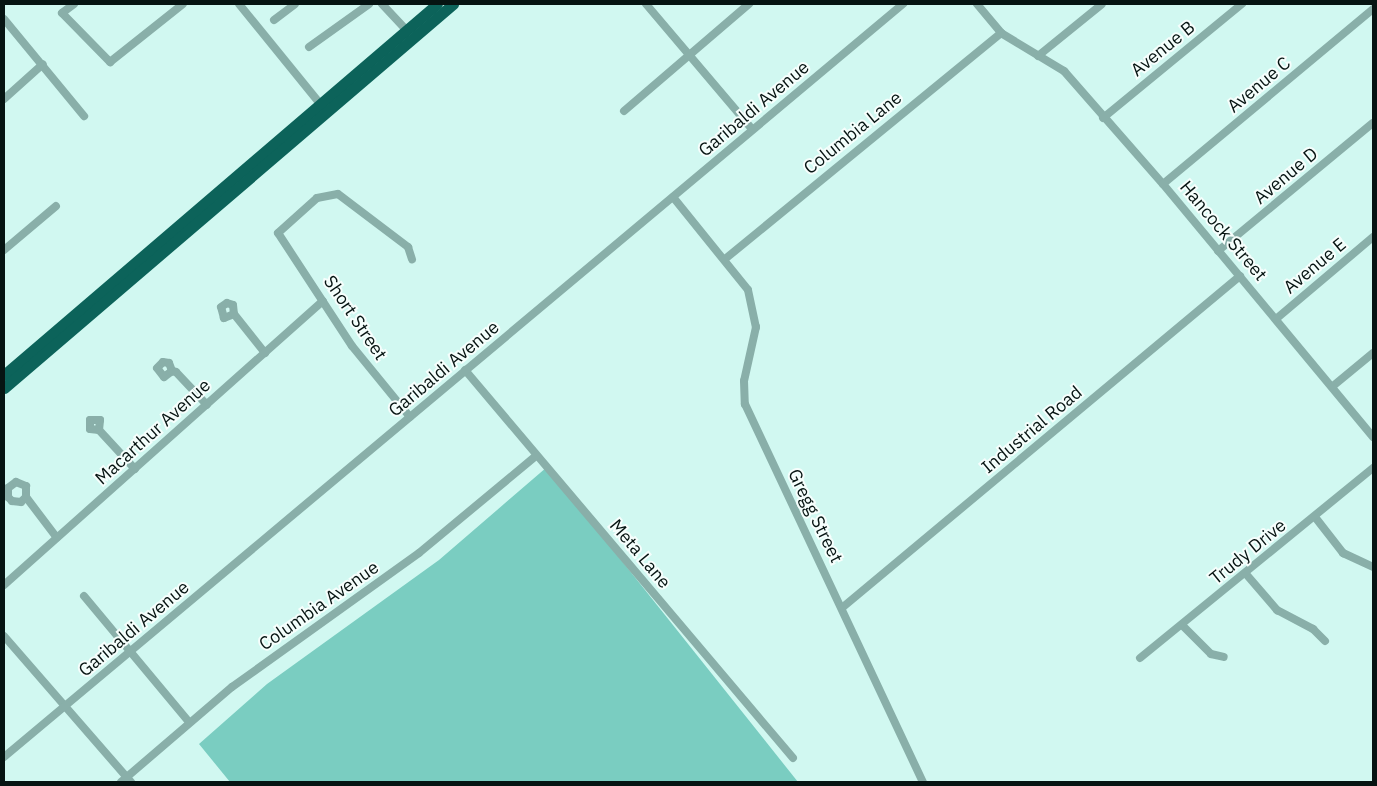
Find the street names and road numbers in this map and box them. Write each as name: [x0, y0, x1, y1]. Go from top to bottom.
street label: Avenue B: [1127, 17, 1199, 81]
street label: Avenue C: [1223, 52, 1295, 118]
street label: Garibaldi Avenue: [694, 57, 814, 161]
street label: Columbia Lane: [800, 87, 906, 179]
street label: Avenue D: [1250, 143, 1322, 209]
street label: Hancock Street: [1175, 177, 1271, 285]
street label: Avenue E: [1279, 234, 1351, 298]
street label: Short Street: [319, 272, 391, 364]
street label: Garibaldi Avenue: [384, 317, 504, 421]
street label: Macarthur Avenue: [91, 375, 215, 489]
street label: Industrial Road: [977, 382, 1087, 478]
street label: Gregg Street: [783, 466, 847, 566]
street label: Meta Lane: [605, 515, 675, 593]
street label: Trudy Drive: [1206, 515, 1290, 589]
street label: Columbia Avenue: [255, 557, 383, 655]
street label: Garibaldi Avenue: [74, 577, 194, 681]

